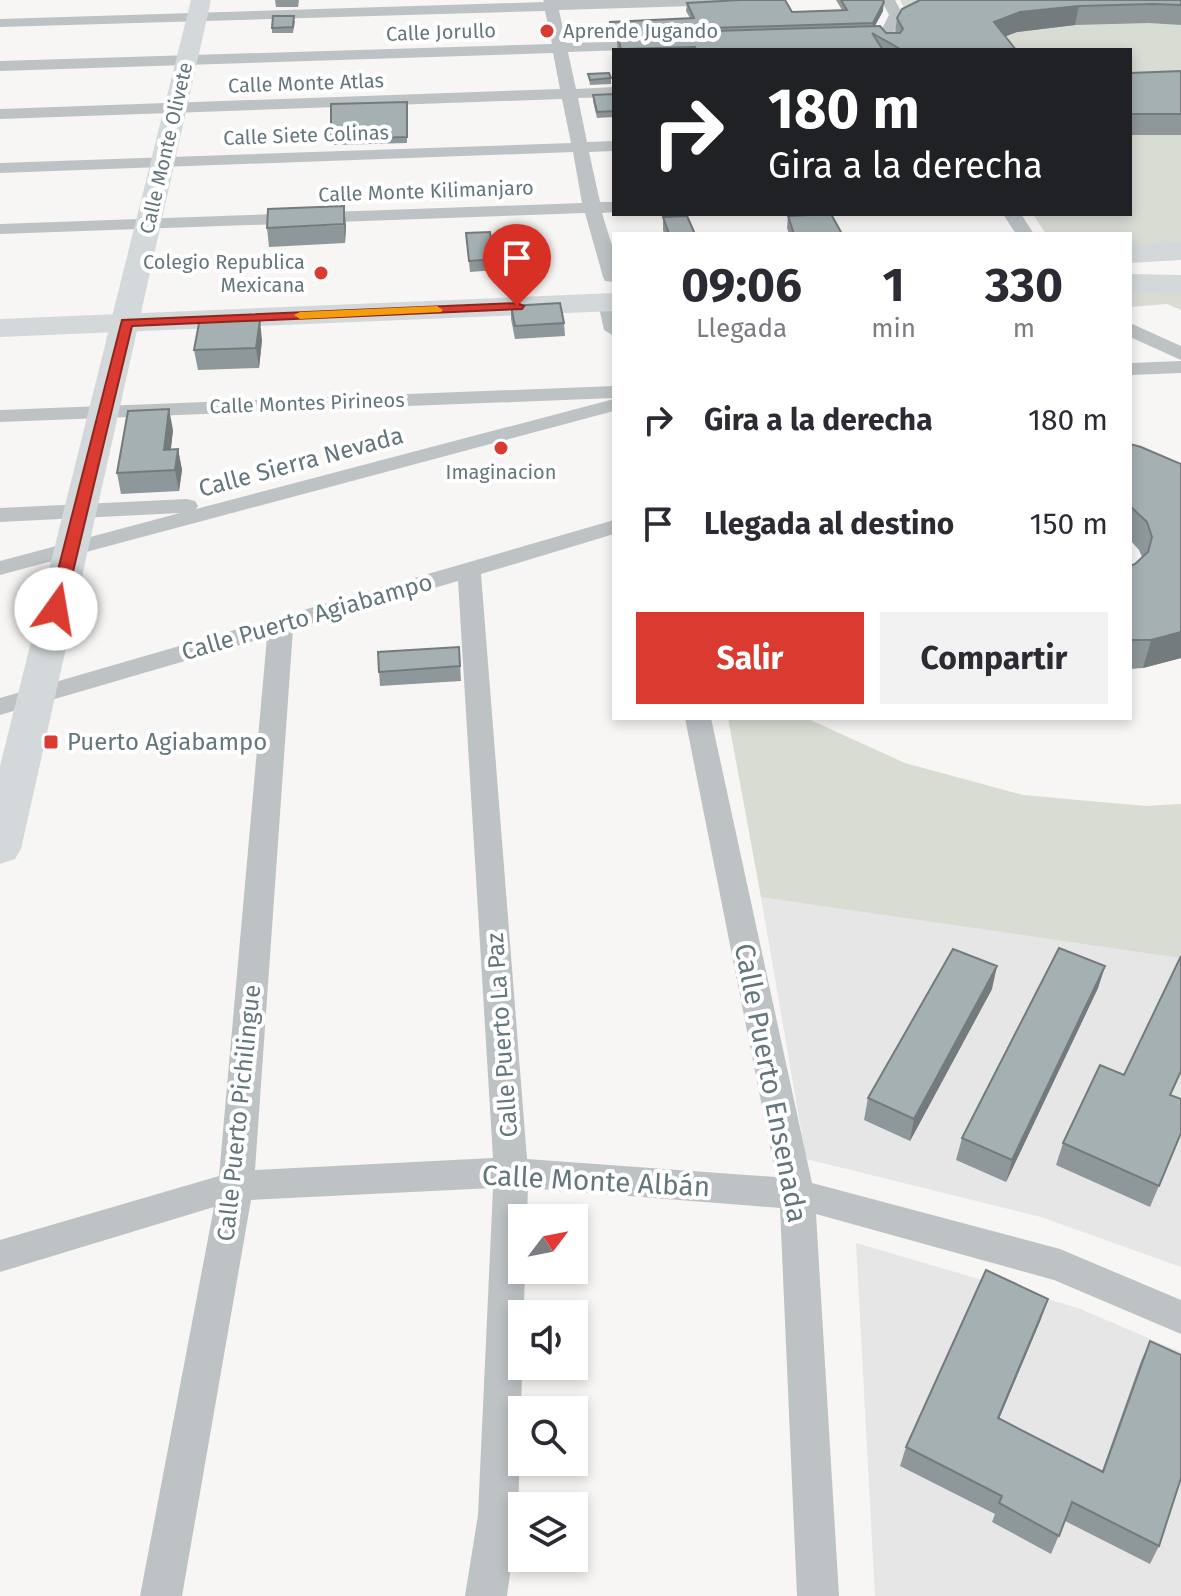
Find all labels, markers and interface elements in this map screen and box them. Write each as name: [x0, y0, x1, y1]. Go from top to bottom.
street label: Calle Jorullo: [386, 18, 496, 46]
place label: Aprende Jugando: [563, 19, 718, 43]
marker: Aprende Jugando: [538, 22, 556, 40]
street label: Calle Monte Olivete: [135, 60, 197, 236]
street label: Calle Monte Atlas: [228, 68, 384, 98]
text: 180 m: [768, 76, 920, 143]
icon: right: [636, 80, 740, 184]
street label: Calle Siete Colinas: [223, 120, 389, 150]
text: Gira a la derecha: [768, 144, 1043, 188]
street label: Calle Monte Kilimanjaro: [318, 175, 534, 207]
pin: [483, 224, 551, 306]
icon: arrive: [495, 236, 539, 280]
place label: Colegio Republica Mexicana: [143, 250, 305, 297]
text: 09:06: [681, 256, 802, 314]
text: 1: [882, 256, 905, 314]
text: 330: [985, 256, 1063, 314]
marker: Colegio Republica Mexicana: [312, 264, 330, 282]
text: Llegada: [696, 313, 787, 344]
text: min: [871, 313, 916, 344]
text: m: [1013, 313, 1035, 344]
street label: Calle Montes Pirineos: [209, 388, 405, 418]
icon: right: [636, 398, 680, 442]
text: Gira a la derecha: [704, 402, 933, 438]
text: 180 m: [1028, 402, 1108, 438]
street label: Calle Sierra Nevada: [196, 421, 406, 503]
marker: Imaginacion: [492, 439, 510, 457]
place label: Imaginacion: [446, 460, 556, 484]
icon: arrive: [636, 502, 680, 546]
text: Llegada al destino: [704, 506, 954, 542]
text: 150 m: [1030, 506, 1108, 542]
position arrow: [14, 567, 98, 651]
street label: Calle Puerto Agiabampo: [178, 568, 436, 666]
button: Salir: [636, 612, 864, 704]
button: Compartir: [880, 612, 1108, 704]
place label: Puerto Agiabampo: [67, 728, 267, 756]
marker: Puerto Agiabampo: [42, 733, 60, 751]
street label: Calle Puerto La Paz: [481, 932, 523, 1138]
street label: Calle Puerto Ensenada: [728, 941, 814, 1225]
street label: Calle Puerto Pichilingue: [212, 983, 266, 1243]
street label: Calle Monte Albán: [481, 1159, 711, 1203]
north arrow: [508, 1204, 588, 1284]
map controls: [508, 1204, 588, 1572]
button: sound: [508, 1300, 588, 1380]
button: search: [508, 1396, 588, 1476]
button: layers: [508, 1492, 588, 1572]

